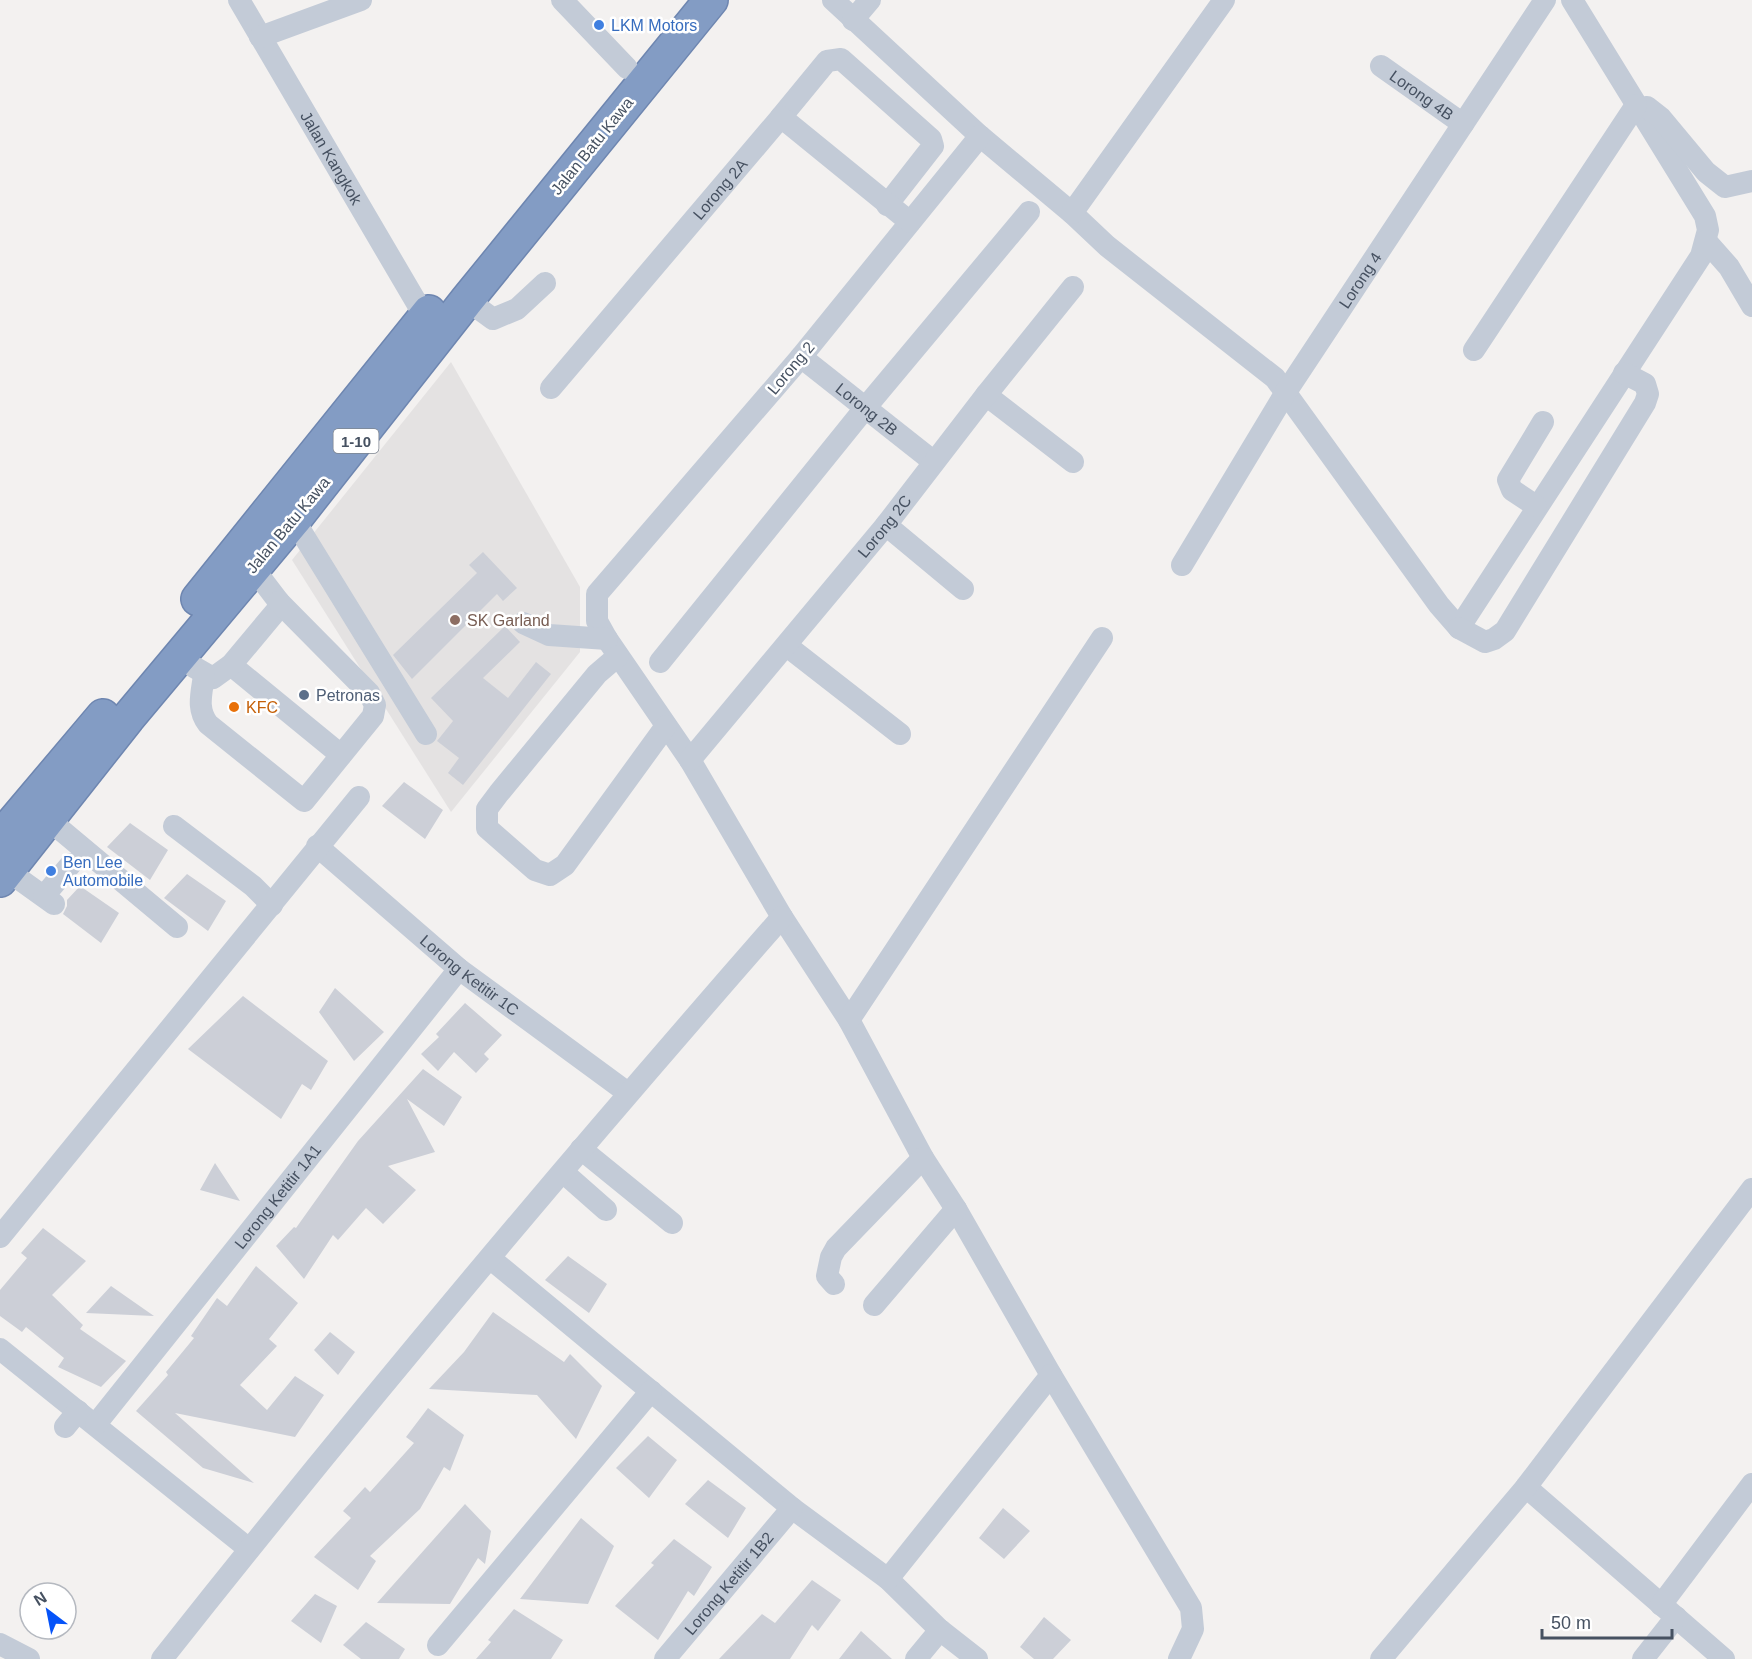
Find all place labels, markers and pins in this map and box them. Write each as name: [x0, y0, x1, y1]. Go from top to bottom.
place label: LKM Motors: [611, 17, 697, 34]
marker: LKM Motors: [592, 18, 606, 32]
place label: SK Garland: [467, 612, 550, 629]
marker: SK Garland: [448, 613, 462, 627]
place label: Petronas: [316, 687, 380, 704]
marker: Petronas: [297, 688, 311, 702]
place label: KFC: [246, 699, 278, 716]
marker: KFC: [227, 700, 241, 714]
place label: Ben Lee Automobile: [63, 854, 143, 889]
marker: Ben Lee Automobile: [44, 864, 58, 878]

